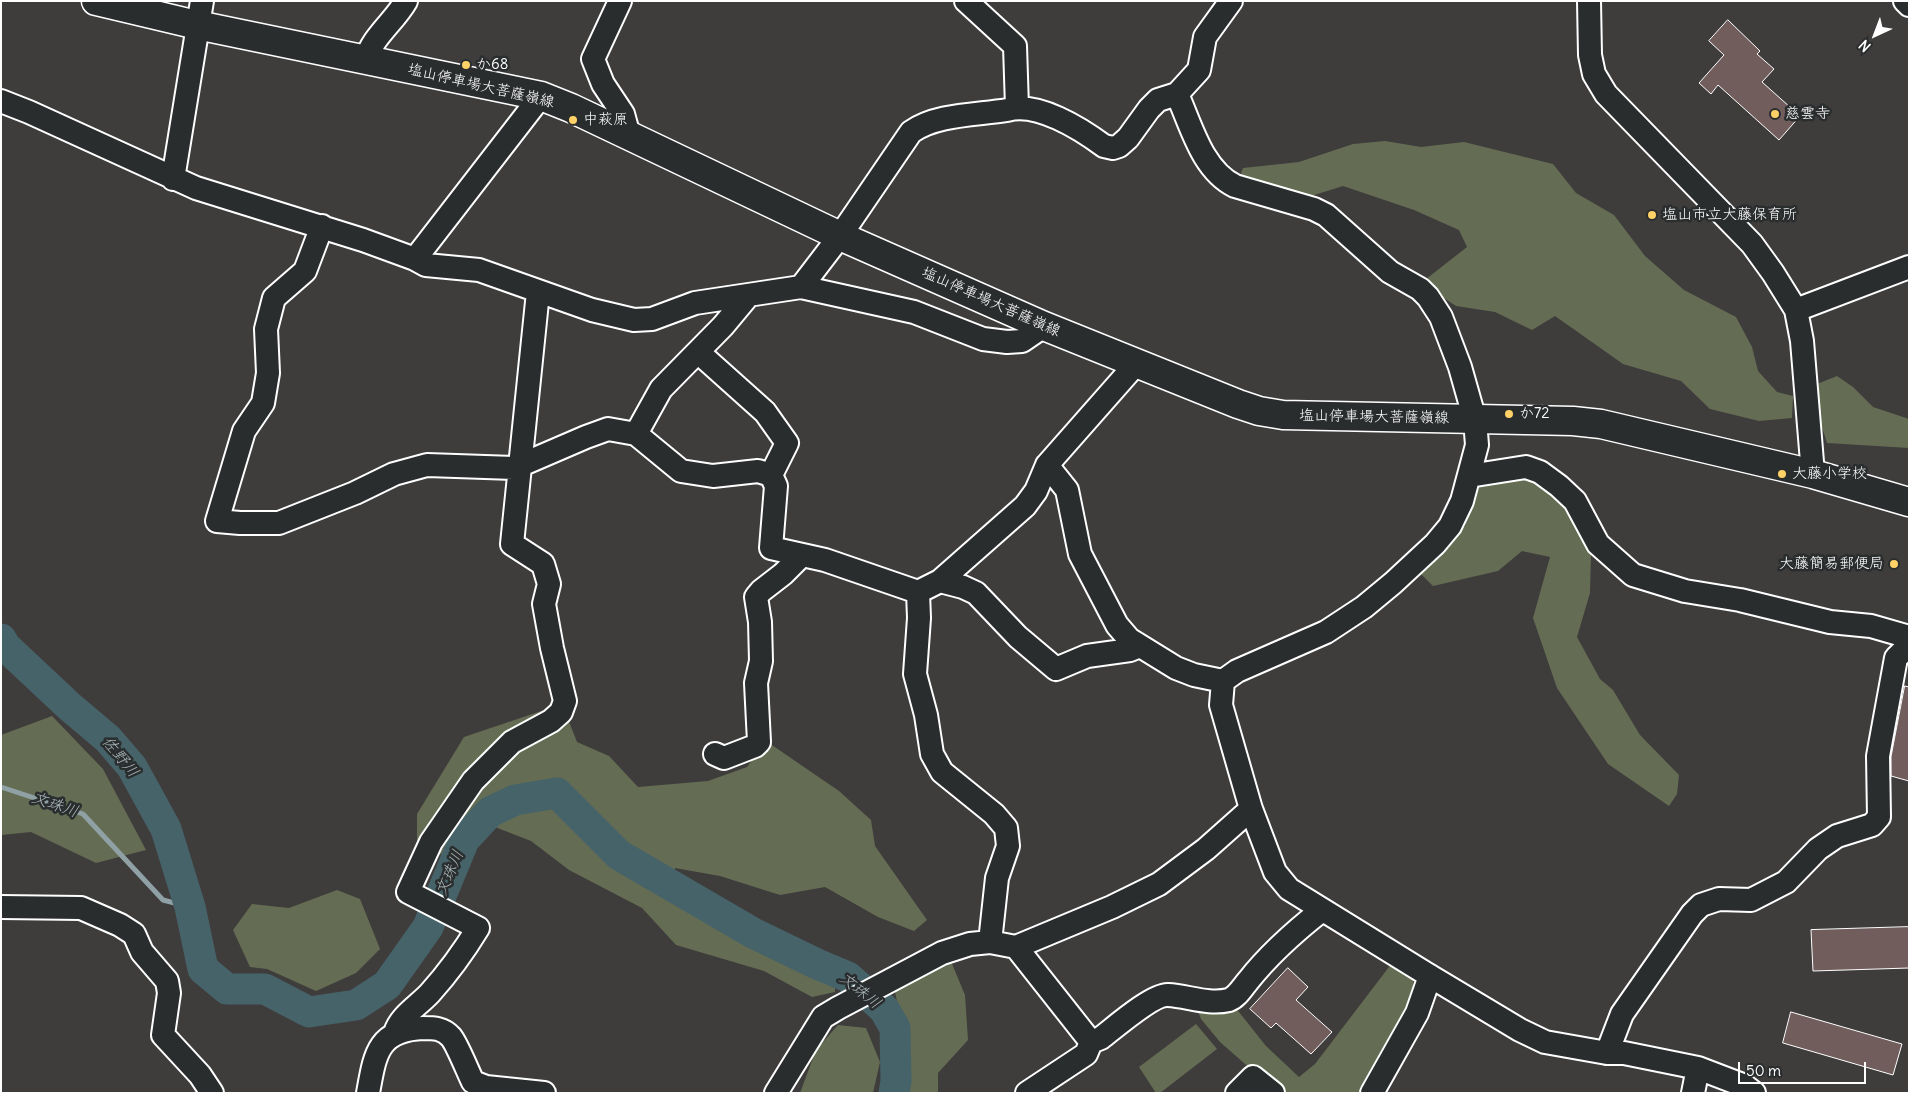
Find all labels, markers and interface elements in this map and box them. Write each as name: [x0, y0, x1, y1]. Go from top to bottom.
north arrow: [1850, 10, 1900, 60]
text: N: [1855, 36, 1874, 56]
place label: か68: [476, 56, 508, 74]
marker: か68: [460, 59, 472, 71]
street label: 塩山停車場大菩薩嶺線: [406, 60, 556, 112]
place label: 慈雲寺: [1785, 105, 1830, 123]
marker: 慈雲寺: [1769, 108, 1781, 120]
place label: 中萩原: [583, 111, 628, 129]
marker: 中萩原: [567, 114, 579, 126]
place label: 塩山市立大藤保育所: [1662, 206, 1797, 224]
marker: 塩山市立大藤保育所: [1646, 209, 1658, 221]
street label: 塩山停車場大菩薩嶺線: [919, 263, 1063, 341]
place label: か72: [1519, 405, 1550, 423]
street label: 塩山停車場大菩薩嶺線: [1299, 407, 1449, 427]
marker: か72: [1503, 408, 1515, 420]
place label: 大藤小学校: [1792, 465, 1867, 483]
marker: 大藤小学校: [1776, 468, 1788, 480]
place label: 大藤簡易郵便局: [1779, 555, 1884, 573]
marker: 大藤簡易郵便局: [1888, 558, 1900, 570]
water label: 佐野川: [97, 732, 143, 782]
water label: 文珠川: [29, 788, 81, 822]
water label: 文珠川: [432, 847, 468, 899]
water label: 文珠川: [835, 968, 885, 1014]
scale bar: [1740, 1052, 1868, 1084]
text: 50 m: [1746, 1061, 1781, 1080]

